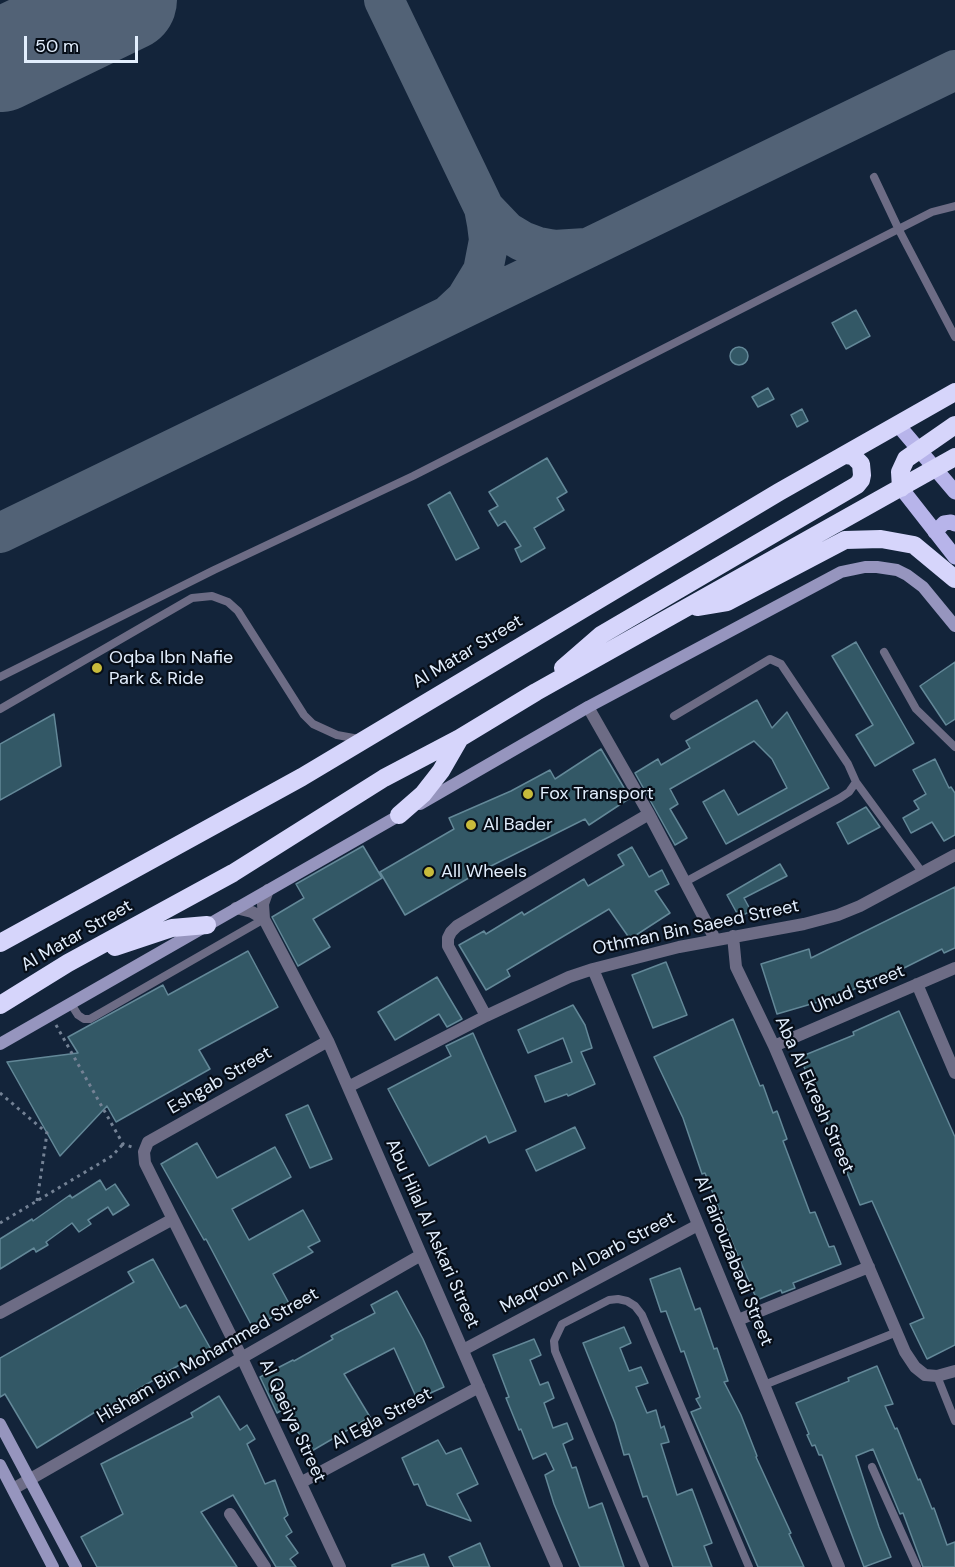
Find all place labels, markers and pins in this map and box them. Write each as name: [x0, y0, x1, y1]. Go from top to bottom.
place label: Oqba Ibn Nafie Park & Ride: [109, 647, 233, 690]
marker: Oqba Ibn Nafie Park & Ride: [90, 661, 104, 675]
place label: Fox Transport: [540, 783, 654, 805]
marker: Fox Transport: [521, 787, 535, 801]
place label: Al Bader: [483, 814, 553, 836]
marker: Al Bader: [464, 818, 478, 832]
place label: All Wheels: [441, 861, 527, 883]
marker: All Wheels: [422, 865, 436, 879]

